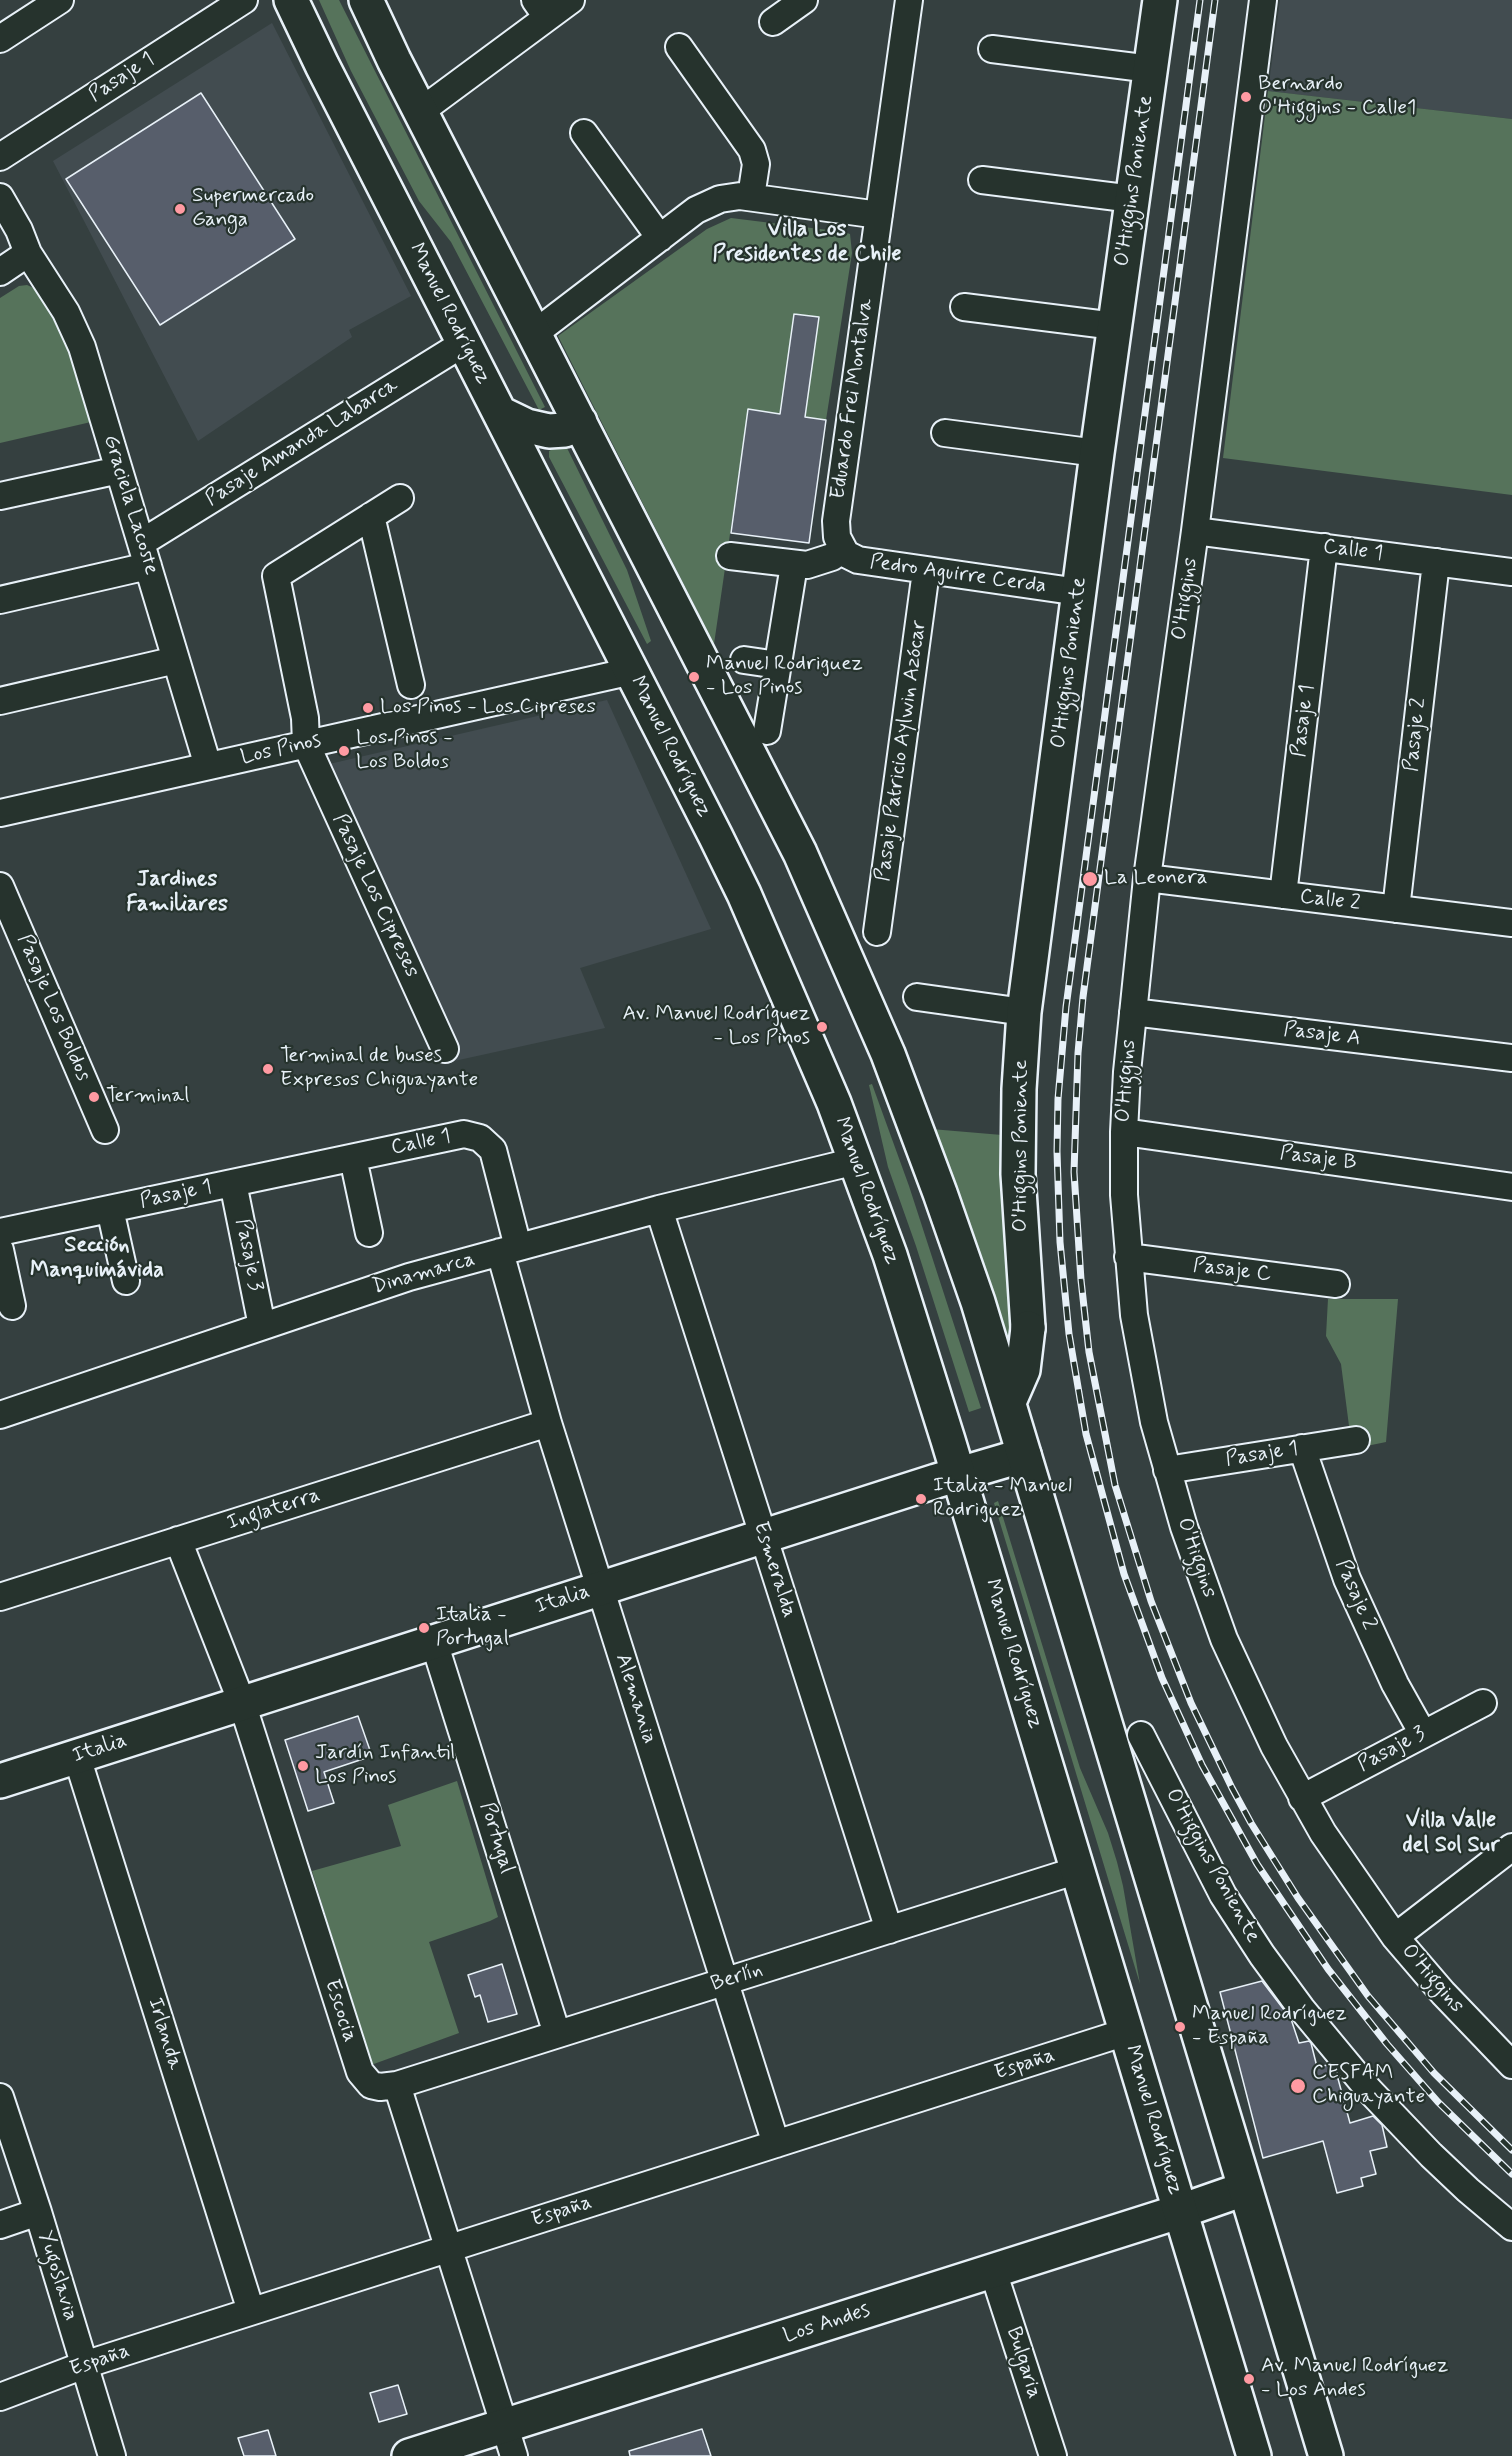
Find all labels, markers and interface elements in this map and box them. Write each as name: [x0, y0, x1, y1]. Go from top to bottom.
street label: Pasaje 1: [84, 48, 160, 108]
place label: Bernardo O'Higgins - Calle1: [1258, 72, 1416, 122]
marker: Bernardo O'Higgins - Calle1: [1239, 90, 1253, 104]
street label: O'Higgins Poniente: [1111, 94, 1159, 268]
place label: Supermercado Ganga: [192, 184, 314, 234]
marker: Supermercado Ganga: [173, 202, 187, 216]
district label: Villa Los Presidentes de Chile: [713, 217, 901, 268]
street label: Manuel Rodríguez: [403, 239, 495, 389]
street label: Eduardo Frei Montalva: [826, 297, 880, 501]
street label: Pasaje Amanda Labarca: [201, 373, 403, 513]
street label: Graciela Lacoste: [97, 432, 163, 578]
street label: Calle 1: [1322, 535, 1384, 567]
street label: Pedro Aguirre Cerda: [868, 550, 1048, 600]
street label: O'Higgins: [1168, 556, 1204, 642]
street label: O'Higgins Poniente: [1047, 576, 1093, 750]
street label: Pasaje Patricio Aylwin Azócar: [871, 619, 933, 883]
place label: Manuel Rodriguez - Los Pinos: [706, 652, 863, 702]
marker: Manuel Rodriguez - Los Pinos: [687, 670, 701, 684]
street label: Manuel Rodríguez: [624, 672, 716, 822]
street label: Pasaje 1: [1287, 683, 1321, 759]
place label: Los Pinos - Los Cipreses: [380, 695, 596, 721]
street label: Pasaje 2: [1400, 697, 1432, 773]
marker: Los Pinos - Los Cipreses: [361, 701, 375, 715]
place label: Los Pinos - Los Boldos: [356, 726, 453, 776]
street label: Los Pinos: [238, 729, 324, 771]
marker: Los Pinos - Los Boldos: [337, 744, 351, 758]
street label: Pasaje Los Cipreses: [326, 810, 424, 982]
place label: La Leonera: [1104, 866, 1208, 892]
district label: Jardines Familiares: [126, 867, 228, 918]
marker: La Leonera: [1081, 870, 1099, 888]
street label: Calle 2: [1298, 885, 1362, 917]
street label: Pasaje Los Boldos: [11, 931, 95, 1085]
place label: Av. Manuel Rodríguez - Los Pinos: [623, 1002, 810, 1052]
street label: Pasaje A: [1282, 1018, 1362, 1052]
marker: Av. Manuel Rodríguez - Los Pinos: [815, 1020, 829, 1034]
street label: O'Higgins: [1112, 1039, 1142, 1123]
place label: Terminal de buses Expresos Chiguayante: [280, 1044, 478, 1094]
street label: O'Higgins Poniente: [1009, 1060, 1035, 1232]
marker: Terminal de buses Expresos Chiguayante: [261, 1062, 275, 1076]
place label: Terminal: [106, 1084, 189, 1110]
marker: Terminal: [87, 1090, 101, 1104]
street label: Manuel Rodríguez: [828, 1114, 904, 1268]
street label: Calle 1: [389, 1124, 453, 1162]
street label: Pasaje B: [1278, 1141, 1358, 1177]
street label: Pasaje 1: [138, 1175, 214, 1215]
street label: Pasaje 3: [229, 1217, 267, 1293]
district label: Sección Manquimávida: [30, 1233, 164, 1284]
street label: Dinamarca: [370, 1247, 478, 1301]
street label: Pasaje C: [1191, 1254, 1273, 1288]
street label: Pasaje 1: [1224, 1437, 1300, 1473]
place label: Italia - Manuel Rodriguez: [933, 1474, 1072, 1524]
street label: Inglaterra: [224, 1483, 324, 1537]
marker: Italia - Manuel Rodriguez: [914, 1492, 928, 1506]
street label: O'Higgins: [1171, 1515, 1221, 1601]
street label: Esmeralda: [747, 1519, 801, 1621]
street label: Pasaje 2: [1329, 1556, 1381, 1634]
street label: Manuel Rodríguez: [978, 1576, 1048, 1732]
street label: Italia: [533, 1579, 593, 1621]
place label: Italia - Portugal: [436, 1603, 509, 1653]
marker: Italia - Portugal: [417, 1621, 431, 1635]
street label: Alemania: [609, 1651, 661, 1747]
street label: Pasaje 3: [1354, 1722, 1430, 1778]
street label: Italia: [70, 1728, 130, 1770]
place label: Jardín Infantil Los Pinos: [315, 1741, 455, 1791]
marker: Jardín Infantil Los Pinos: [296, 1759, 310, 1773]
street label: O'Higgins Poniente: [1159, 1784, 1265, 1948]
street label: Portugal: [473, 1799, 519, 1877]
district label: Villa Valle del Sol Sur: [1403, 1808, 1499, 1860]
street label: O'Higgins: [1395, 1939, 1469, 2019]
street label: Berlín: [708, 1958, 766, 1998]
street label: Escocia: [318, 1976, 362, 2046]
street label: Irlanda: [141, 1995, 187, 2073]
place label: Manuel Rodríguez - España: [1192, 2002, 1347, 2052]
marker: Manuel Rodríguez - España: [1173, 2020, 1187, 2034]
street label: Manuel Rodríguez: [1118, 2042, 1188, 2198]
street label: España: [992, 2043, 1058, 2087]
place label: CESFAM Chiguayante: [1312, 2061, 1425, 2111]
marker: CESFAM Chiguayante: [1289, 2077, 1307, 2095]
street label: España: [529, 2190, 595, 2234]
street label: Yugoslavia: [31, 2228, 83, 2324]
street label: Los Andes: [781, 2298, 873, 2350]
street label: Bulgaria: [1000, 2324, 1046, 2402]
street label: España: [67, 2339, 133, 2383]
place label: Av. Manuel Rodríguez - Los Andes: [1261, 2354, 1448, 2404]
marker: Av. Manuel Rodríguez - Los Andes: [1242, 2372, 1256, 2386]

